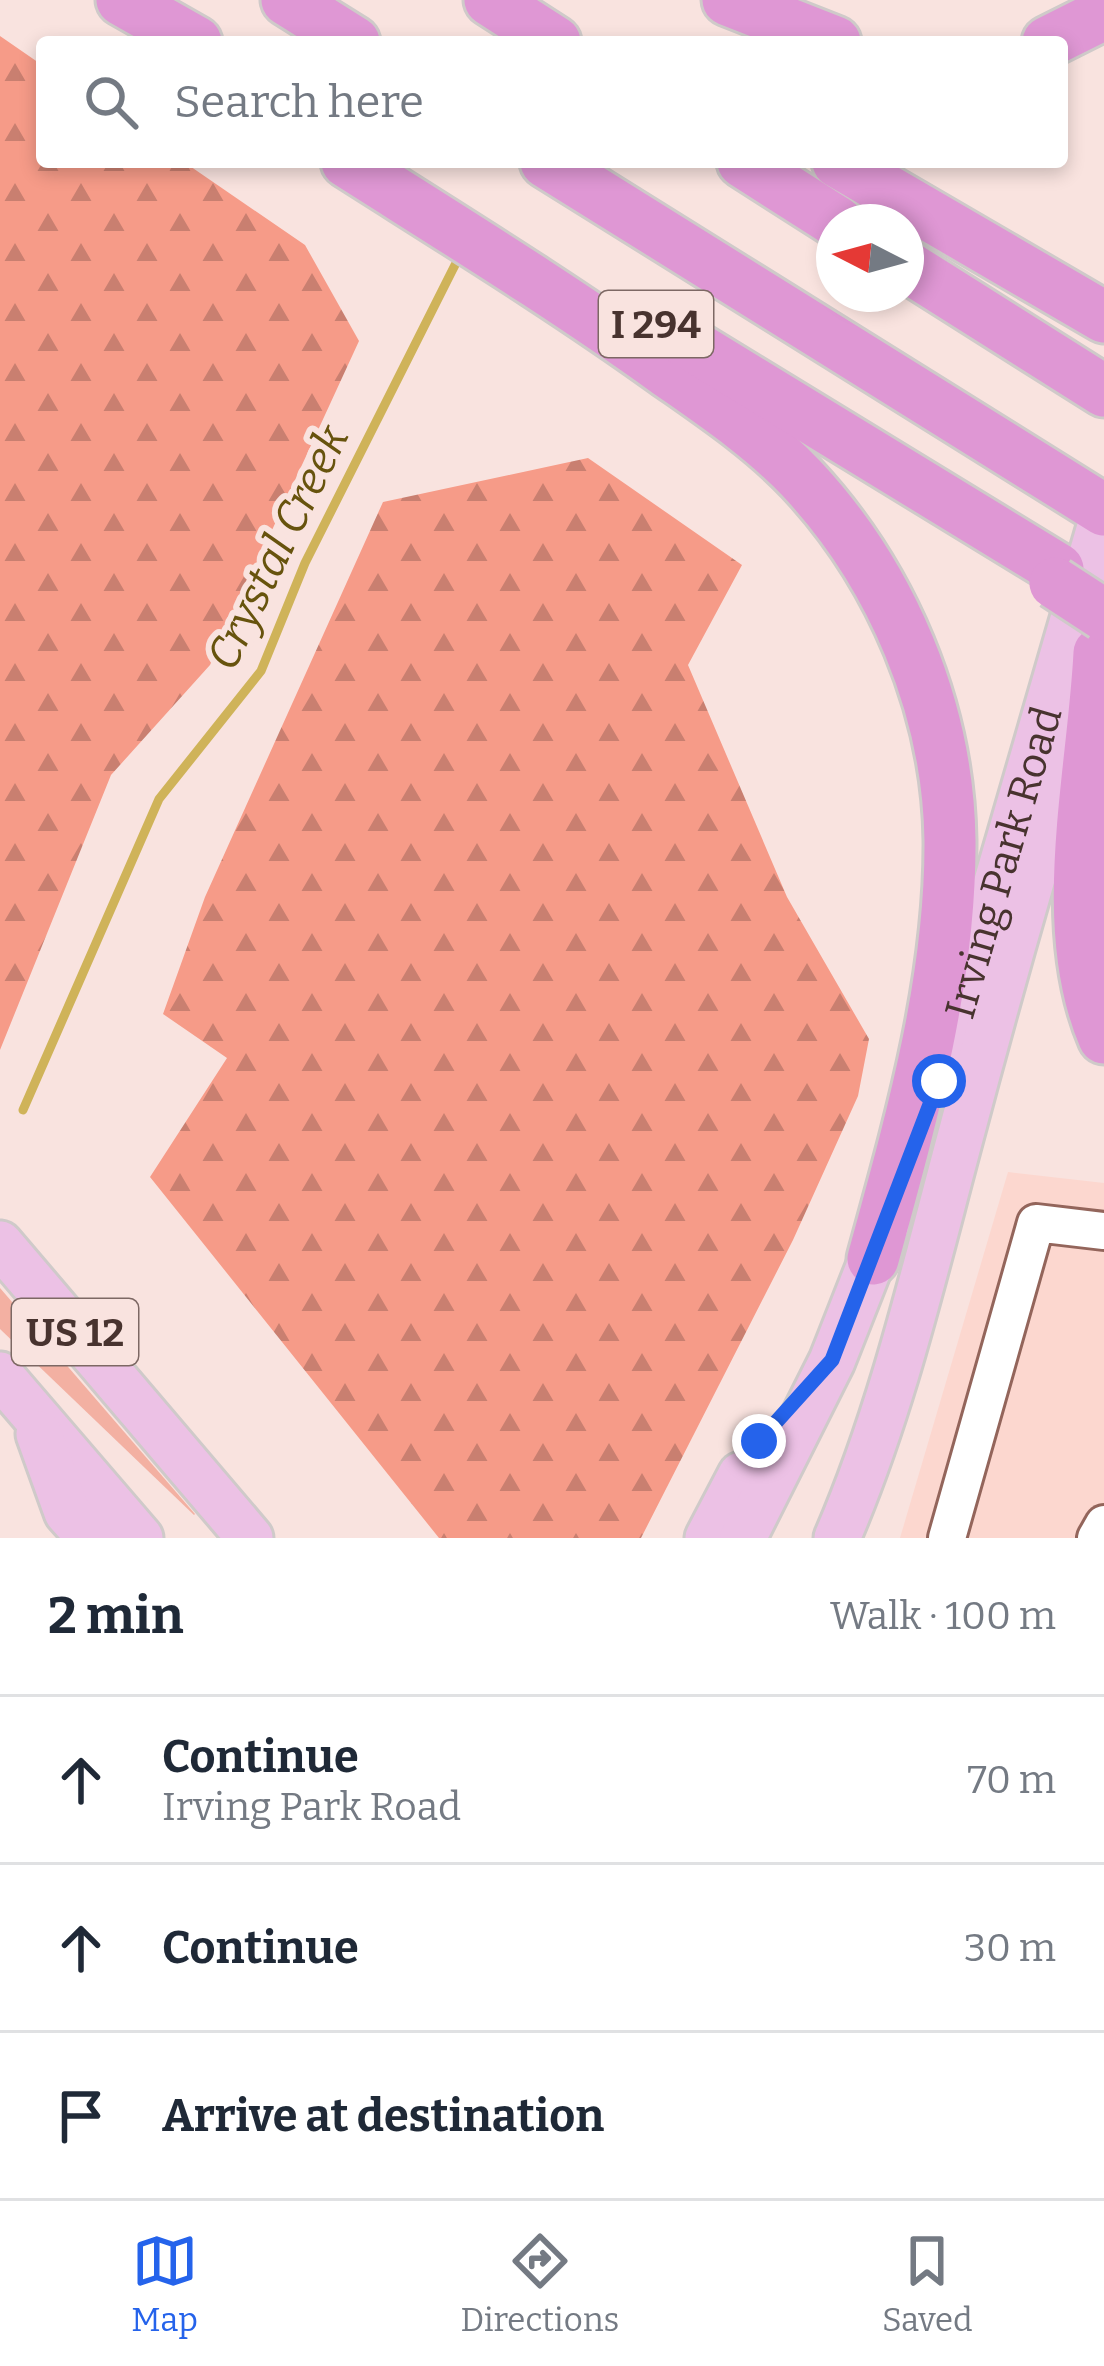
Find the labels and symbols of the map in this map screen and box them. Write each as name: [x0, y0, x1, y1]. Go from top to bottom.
north arrow: [816, 204, 924, 312]
road number: I 294: [599, 291, 713, 357]
water label: Crystal Creek: [195, 416, 361, 678]
street label: Irving Park Road: [935, 701, 1073, 1024]
route start: [912, 1054, 966, 1108]
road number: US 12: [12, 1299, 138, 1365]
route end: [732, 1414, 786, 1468]

